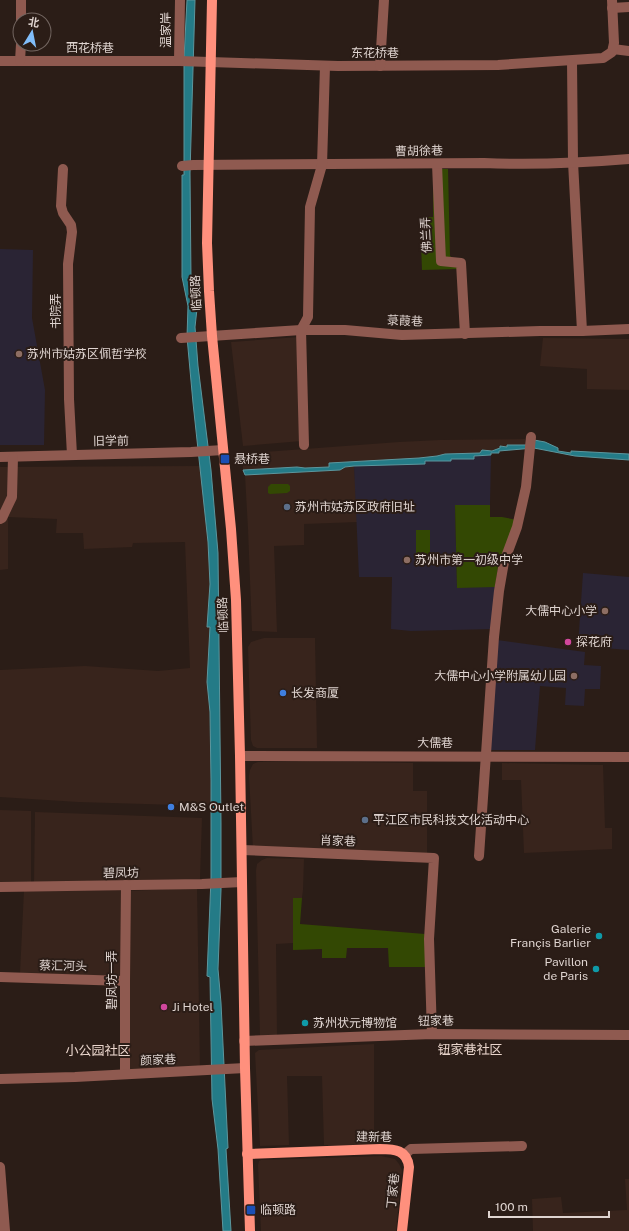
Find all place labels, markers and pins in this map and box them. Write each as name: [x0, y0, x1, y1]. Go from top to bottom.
place label: 苏州市姑苏区佩哲学校: [27, 347, 147, 361]
marker: 苏州市姑苏区佩哲学校: [14, 349, 24, 359]
place label: 悬桥巷: [234, 452, 270, 466]
marker: 悬桥巷: [219, 453, 231, 465]
place label: 苏州市姑苏区政府旧址: [295, 500, 415, 514]
marker: 苏州市姑苏区政府旧址: [282, 502, 292, 512]
place label: 苏州市第一初级中学: [415, 553, 523, 567]
marker: 苏州市第一初级中学: [402, 555, 412, 565]
place label: 大儒中心小学: [525, 604, 597, 618]
marker: 大儒中心小学: [600, 606, 610, 616]
place label: 探花府: [576, 635, 612, 649]
marker: 探花府: [563, 637, 573, 647]
place label: 大儒中心小学附属幼儿园: [434, 669, 566, 683]
marker: 大儒中心小学附属幼儿园: [569, 671, 579, 681]
place label: 长发商厦: [291, 686, 339, 700]
marker: 长发商厦: [278, 688, 288, 698]
place label: M&S Outlet: [179, 800, 244, 814]
marker: M&S Outlet: [166, 802, 176, 812]
place label: 平江区市民科技文化活动中心: [373, 813, 529, 827]
marker: 平江区市民科技文化活动中心: [360, 815, 370, 825]
place label: Galerie Françis Barlier: [510, 922, 591, 950]
marker: Galerie Françis Barlier: [594, 931, 604, 941]
place label: Pavillon de Paris: [543, 955, 588, 983]
marker: Pavillon de Paris: [591, 964, 601, 974]
place label: Ji Hotel: [172, 1000, 213, 1014]
marker: Ji Hotel: [159, 1002, 169, 1012]
place label: 苏州状元博物馆: [313, 1016, 397, 1030]
marker: 苏州状元博物馆: [300, 1018, 310, 1028]
place label: 临顿路: [260, 1203, 296, 1217]
marker: 临顿路: [245, 1204, 257, 1216]

